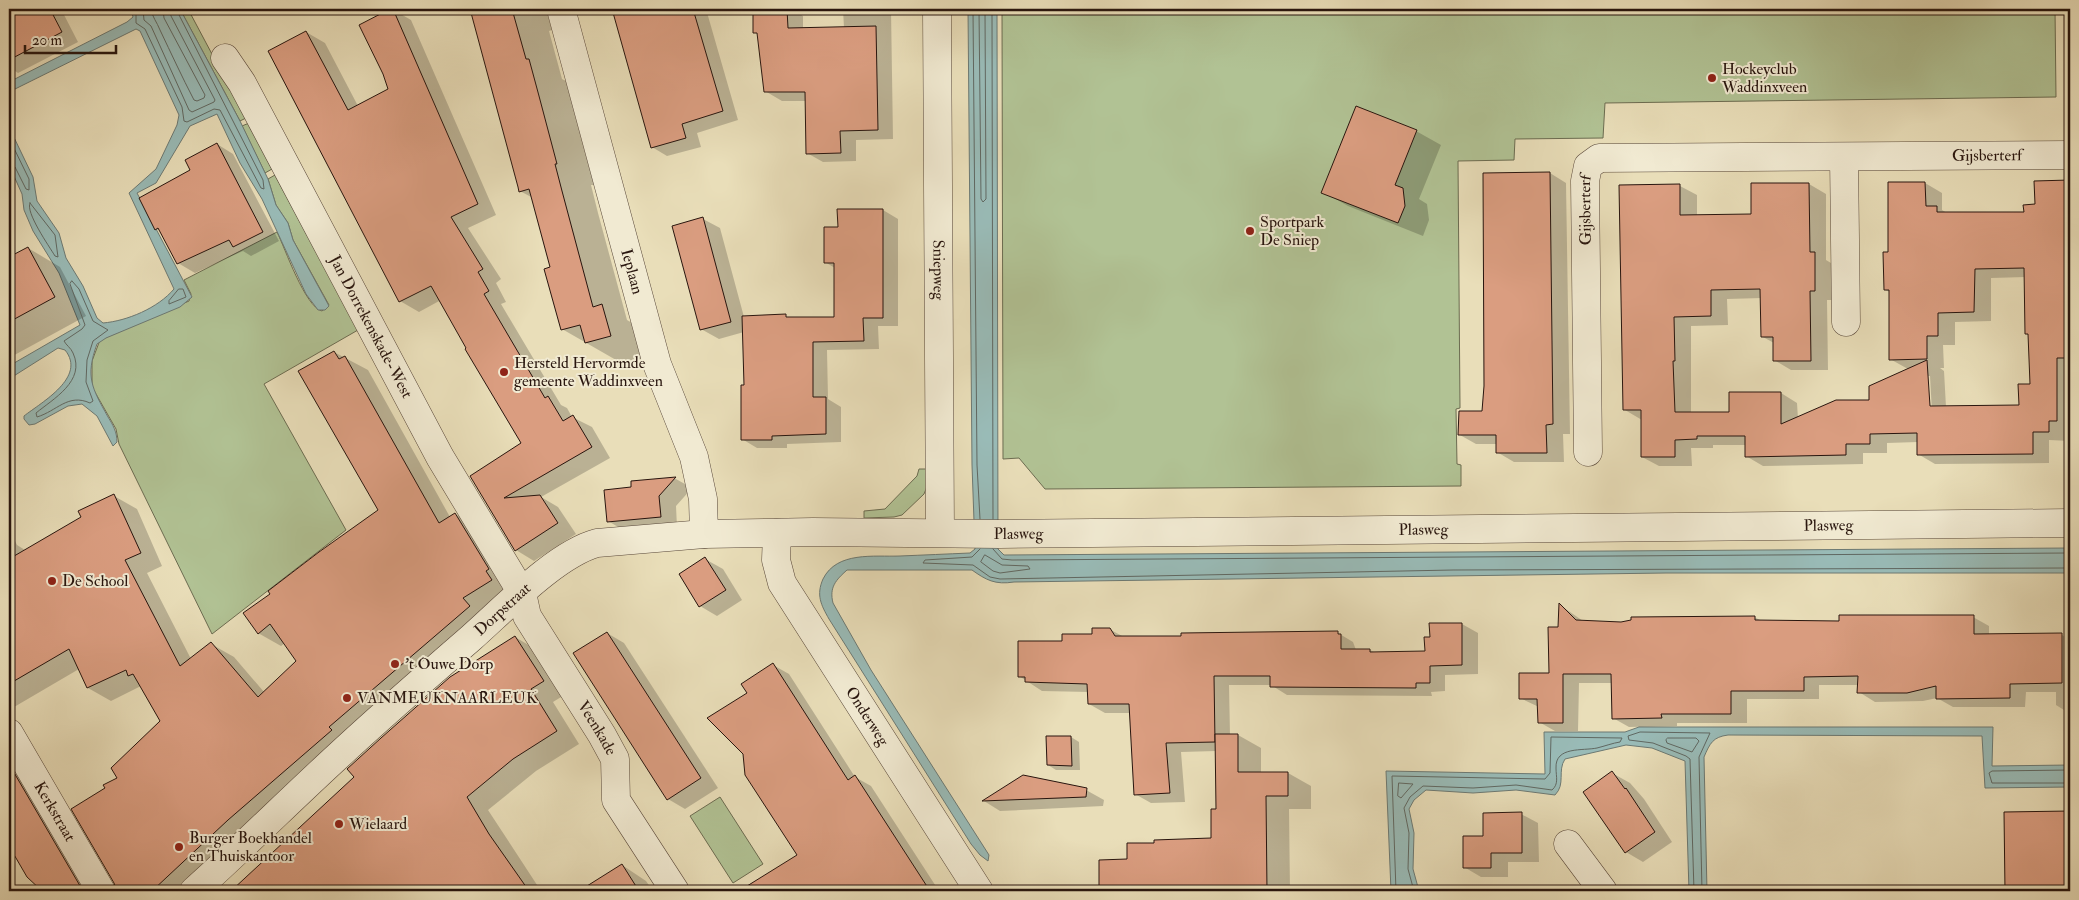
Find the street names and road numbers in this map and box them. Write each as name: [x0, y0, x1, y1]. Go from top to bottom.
street label: Gijsberterf: [1952, 145, 2025, 166]
street label: Gijsberterf: [1575, 170, 1597, 245]
street label: Sniepweg: [927, 240, 949, 301]
street label: Ieplaan: [616, 247, 648, 297]
street label: Jan Dorrekenskade-West: [324, 251, 417, 402]
street label: Plasweg: [1803, 515, 1855, 536]
street label: Plasweg: [1398, 519, 1450, 540]
street label: Plasweg: [993, 524, 1045, 544]
street label: Dorpstraat: [470, 578, 535, 640]
street label: Onderweg: [841, 683, 894, 750]
street label: Veenkade: [573, 697, 621, 759]
street label: Kerkstraat: [30, 778, 80, 845]

